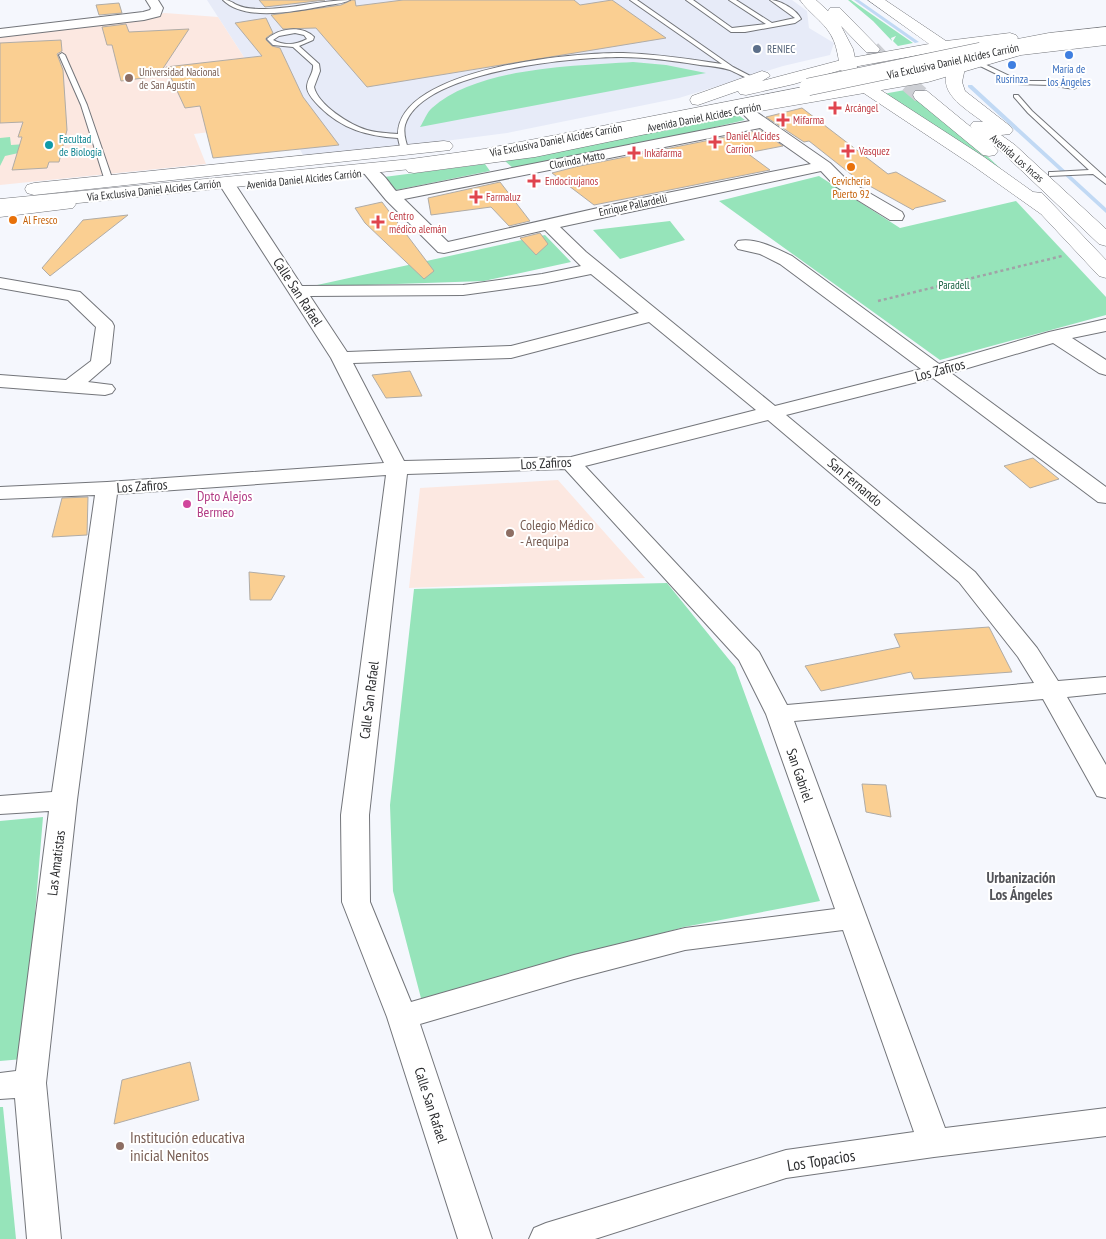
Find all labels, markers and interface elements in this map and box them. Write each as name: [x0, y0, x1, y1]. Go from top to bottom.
street label: Vía Exclusiva Daniel Alcides Carrión: [885, 40, 1020, 82]
place label: RENIEC: [767, 42, 795, 56]
marker: RENIEC: [751, 43, 763, 55]
marker: María de los Ángeles: [1063, 49, 1075, 61]
marker: Rusrinza: [1006, 59, 1018, 71]
place label: María de los Ángeles: [1047, 62, 1091, 89]
place label: Universidad Nacional de San Agustín: [139, 65, 220, 92]
marker: Universidad Nacional de San Agustín: [123, 72, 135, 84]
place label: Rusrinza: [996, 72, 1028, 86]
street label: Avenida Daniel Alcides Carrión: [646, 99, 762, 135]
place label: Arcángel: [845, 101, 879, 115]
marker: Arcángel: [829, 102, 841, 114]
place label: Mifarma: [793, 113, 824, 127]
marker: Mifarma: [777, 114, 789, 126]
street label: Vía Exclusiva Daniel Alcides Carrión: [488, 120, 623, 160]
place label: Daniel Alcides Carrion: [726, 129, 780, 156]
street label: Avenida Los Incas: [987, 131, 1047, 185]
place label: Facultad de Biología: [59, 132, 102, 159]
marker: Daniel Alcides Carrion: [708, 135, 722, 149]
marker: Facultad de Biología: [43, 139, 55, 151]
marker: Vasquez: [841, 144, 855, 158]
place label: Vasquez: [858, 144, 890, 158]
place label: Inkafarma: [644, 146, 682, 160]
marker: Inkafarma: [628, 147, 640, 159]
street label: Clorinda Matto: [548, 148, 606, 172]
marker: Cevicheria Puerto 92: [845, 161, 857, 173]
street label: Avenida Daniel Alcides Carrión: [246, 166, 362, 192]
marker: Endocirujanos: [527, 174, 541, 188]
place label: Endocirujanos: [545, 174, 598, 188]
place label: Cevicheria Puerto 92: [832, 174, 870, 201]
street label: Vía Exclusiva Daniel Alcides Carrión: [85, 176, 222, 204]
place label: Farmaluz: [486, 190, 521, 204]
marker: Farmaluz: [470, 191, 482, 203]
street label: Enrique Pallardelli: [597, 191, 669, 219]
place label: Centro médico alemán: [389, 209, 447, 236]
place label: Al Fresco: [23, 213, 58, 227]
marker: Al Fresco: [7, 214, 19, 226]
marker: Centro médico alemán: [371, 215, 385, 229]
street label: Calle San Rafael: [269, 254, 327, 330]
park label: Paradell: [939, 278, 970, 292]
street label: Los Zafiros: [913, 355, 967, 385]
street label: Los Zafiros: [520, 453, 572, 473]
street label: San Fernando: [824, 454, 886, 510]
street label: Los Zafiros: [116, 475, 168, 497]
place label: Dpto Alejos Bermeo: [197, 487, 253, 521]
marker: Dpto Alejos Bermeo: [181, 498, 193, 510]
place label: Colegio Médico - Arequipa: [520, 516, 594, 550]
marker: Colegio Médico - Arequipa: [504, 527, 516, 539]
street label: Calle San Rafael: [355, 659, 383, 740]
street label: San Gabriel: [783, 746, 818, 805]
street label: Las Amatistas: [43, 829, 69, 897]
district label: Urbanización Los Ángeles: [986, 868, 1056, 904]
street label: Calle San Rafael: [410, 1065, 452, 1146]
place label: Institución educativa inicial Nenitos: [130, 1127, 245, 1165]
marker: Institución educativa inicial Nenitos: [114, 1140, 126, 1152]
street label: Los Topacios: [786, 1145, 856, 1175]

